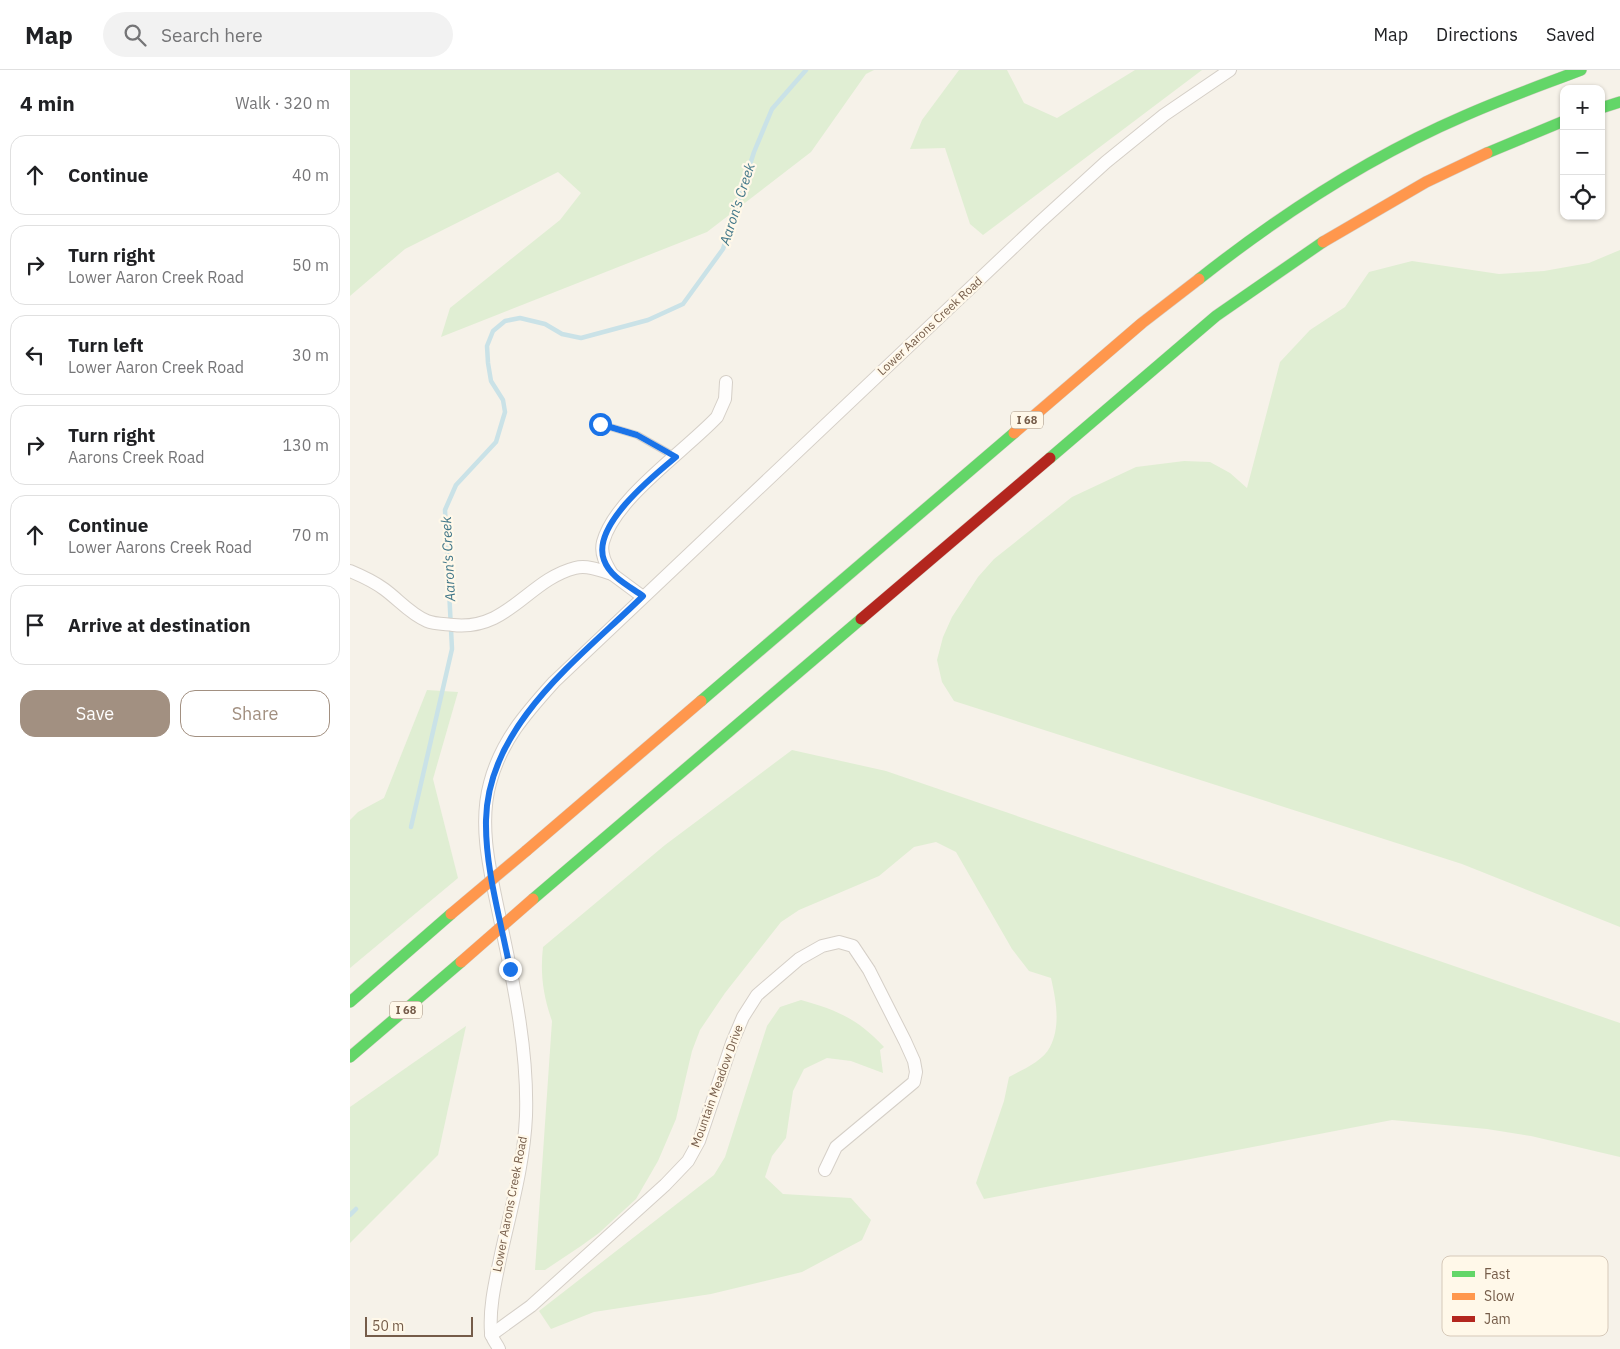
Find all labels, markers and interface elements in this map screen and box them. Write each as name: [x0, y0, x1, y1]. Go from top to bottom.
search box: [103, 12, 453, 57]
text: Map: [25, 19, 73, 51]
icon: search: [121, 21, 149, 49]
text: Search here: [161, 23, 263, 47]
text: Map: [1373, 23, 1408, 46]
text: Directions: [1436, 23, 1518, 46]
text: Saved: [1546, 23, 1595, 46]
map controls: [1560, 85, 1605, 220]
button: +: [1560, 85, 1605, 130]
text: 4 min: [20, 89, 75, 117]
text: Walk · 320 m: [235, 93, 330, 113]
button: −: [1560, 130, 1605, 175]
water label: Aaron's Creek: [715, 160, 759, 248]
icon: ahead: [21, 161, 49, 189]
text: Continue: [68, 163, 148, 187]
text: 40 m: [292, 165, 329, 185]
button: locate: [1560, 175, 1605, 220]
text: Turn right: [68, 243, 155, 267]
icon: right: [21, 251, 49, 279]
text: 50 m: [292, 255, 329, 275]
text: Lower Aaron Creek Road: [68, 267, 244, 287]
street label: Lower Aarons Creek Road: [874, 273, 985, 378]
text: Turn left: [68, 333, 144, 357]
icon: left: [21, 341, 49, 369]
text: 30 m: [292, 345, 329, 365]
text: Lower Aaron Creek Road: [68, 357, 244, 377]
road number: I 68: [1011, 412, 1043, 428]
route start: [589, 413, 612, 436]
text: Turn right: [68, 423, 155, 447]
icon: right: [21, 431, 49, 459]
text: 130 m: [282, 435, 329, 455]
text: Aarons Creek Road: [68, 447, 205, 467]
text: Continue: [68, 513, 148, 537]
water label: Aaron's Creek: [437, 515, 459, 603]
icon: ahead: [21, 521, 49, 549]
text: 70 m: [292, 525, 329, 545]
text: Lower Aarons Creek Road: [68, 537, 252, 557]
icon: arrive: [21, 611, 49, 639]
text: Arrive at destination: [68, 613, 251, 637]
button: Save: [20, 690, 170, 737]
button: Share: [180, 690, 330, 737]
route end: [499, 958, 522, 981]
road number: I 68: [390, 1002, 422, 1018]
street label: Mountain Meadow Drive: [687, 1022, 746, 1149]
street label: Lower Aarons Creek Road: [489, 1135, 530, 1273]
legend: [1442, 1256, 1608, 1336]
text: Fast: [1484, 1265, 1510, 1283]
text: Slow: [1484, 1287, 1515, 1305]
text: Jam: [1484, 1310, 1511, 1328]
scale bar: [365, 1314, 472, 1337]
text: 50 m: [372, 1317, 404, 1335]

